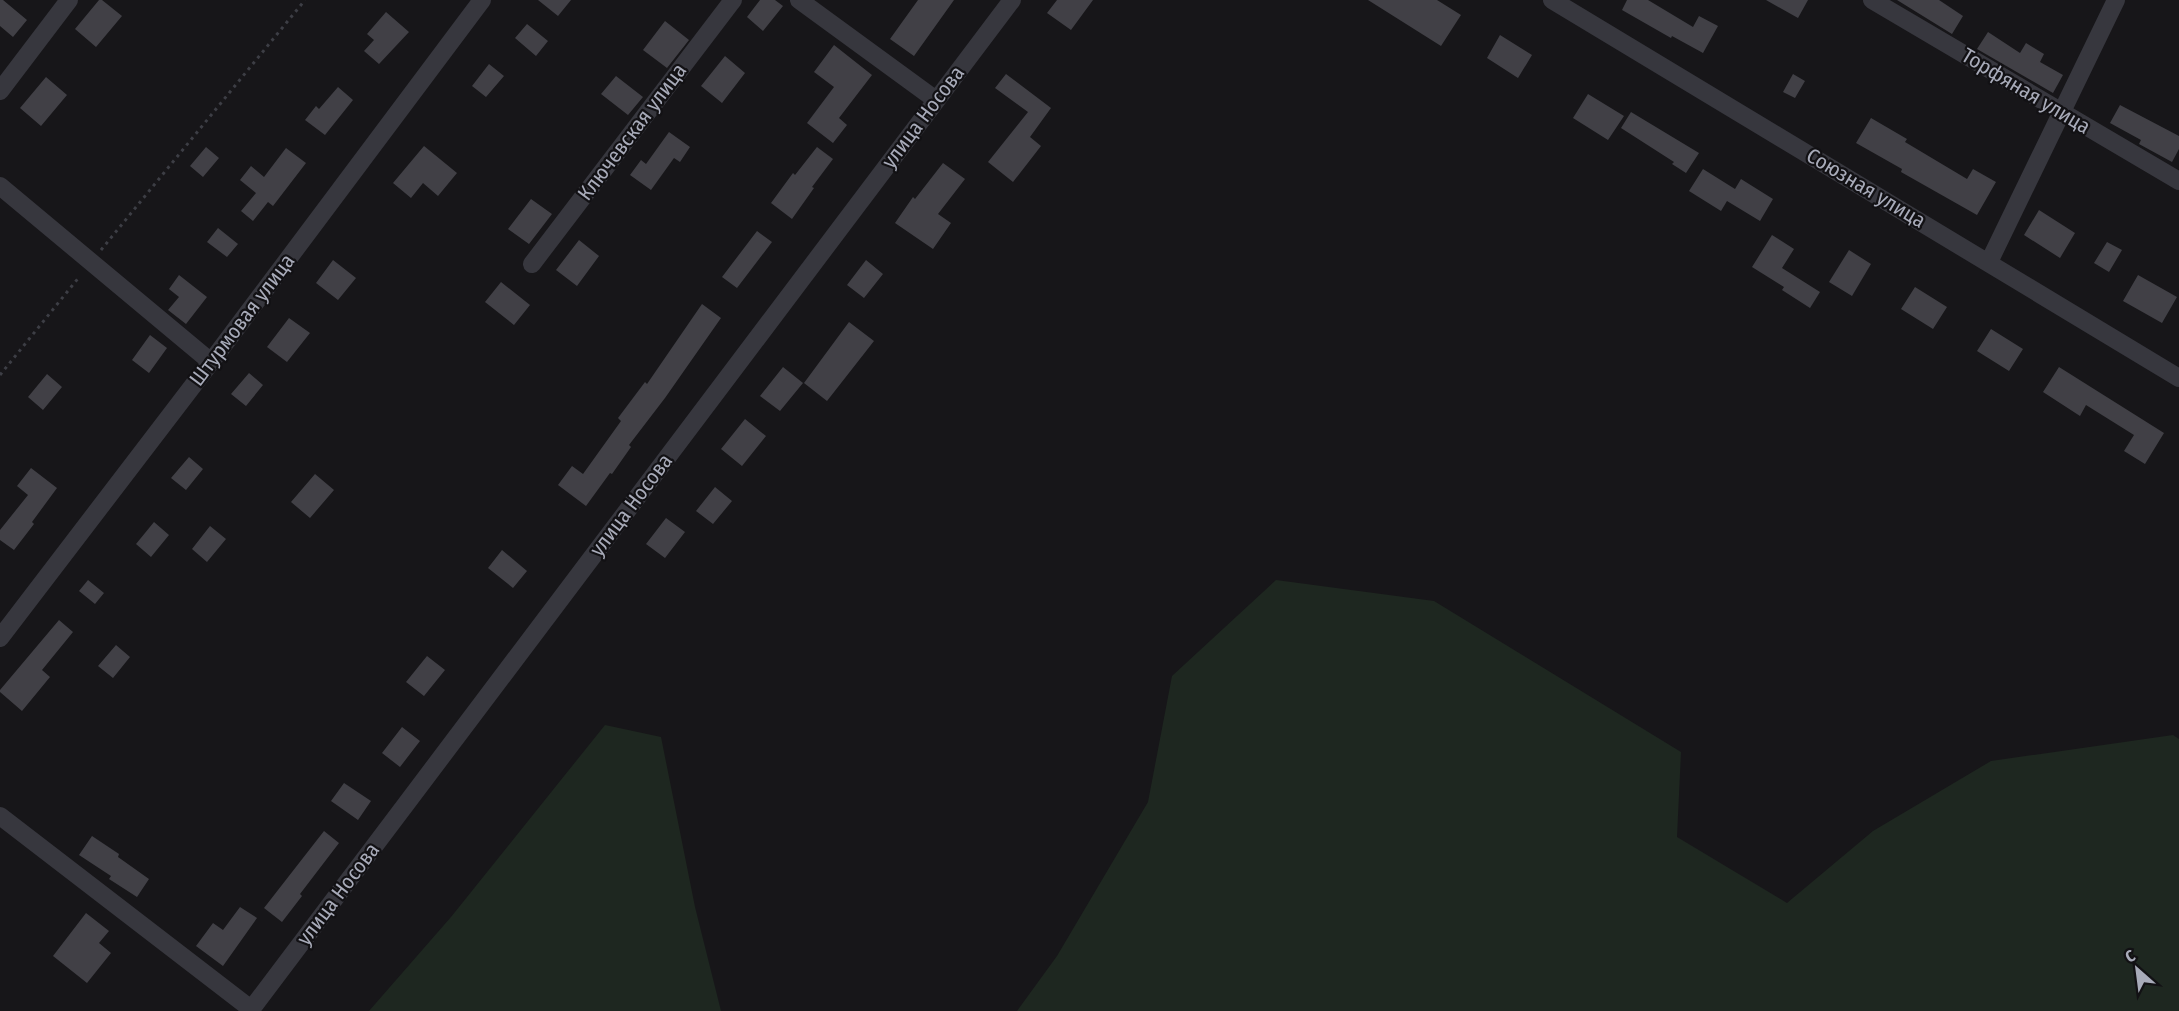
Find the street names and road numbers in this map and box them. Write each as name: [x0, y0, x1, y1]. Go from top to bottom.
street label: Торфяная улица: [1957, 42, 2095, 140]
street label: Ключевская улица: [572, 58, 692, 206]
street label: улица Носова: [876, 61, 970, 173]
street label: Союзная улица: [1802, 142, 1930, 234]
street label: Штурмовая улица: [184, 249, 300, 391]
street label: улица Носова: [584, 449, 678, 561]
street label: улица Носова: [291, 838, 385, 950]

